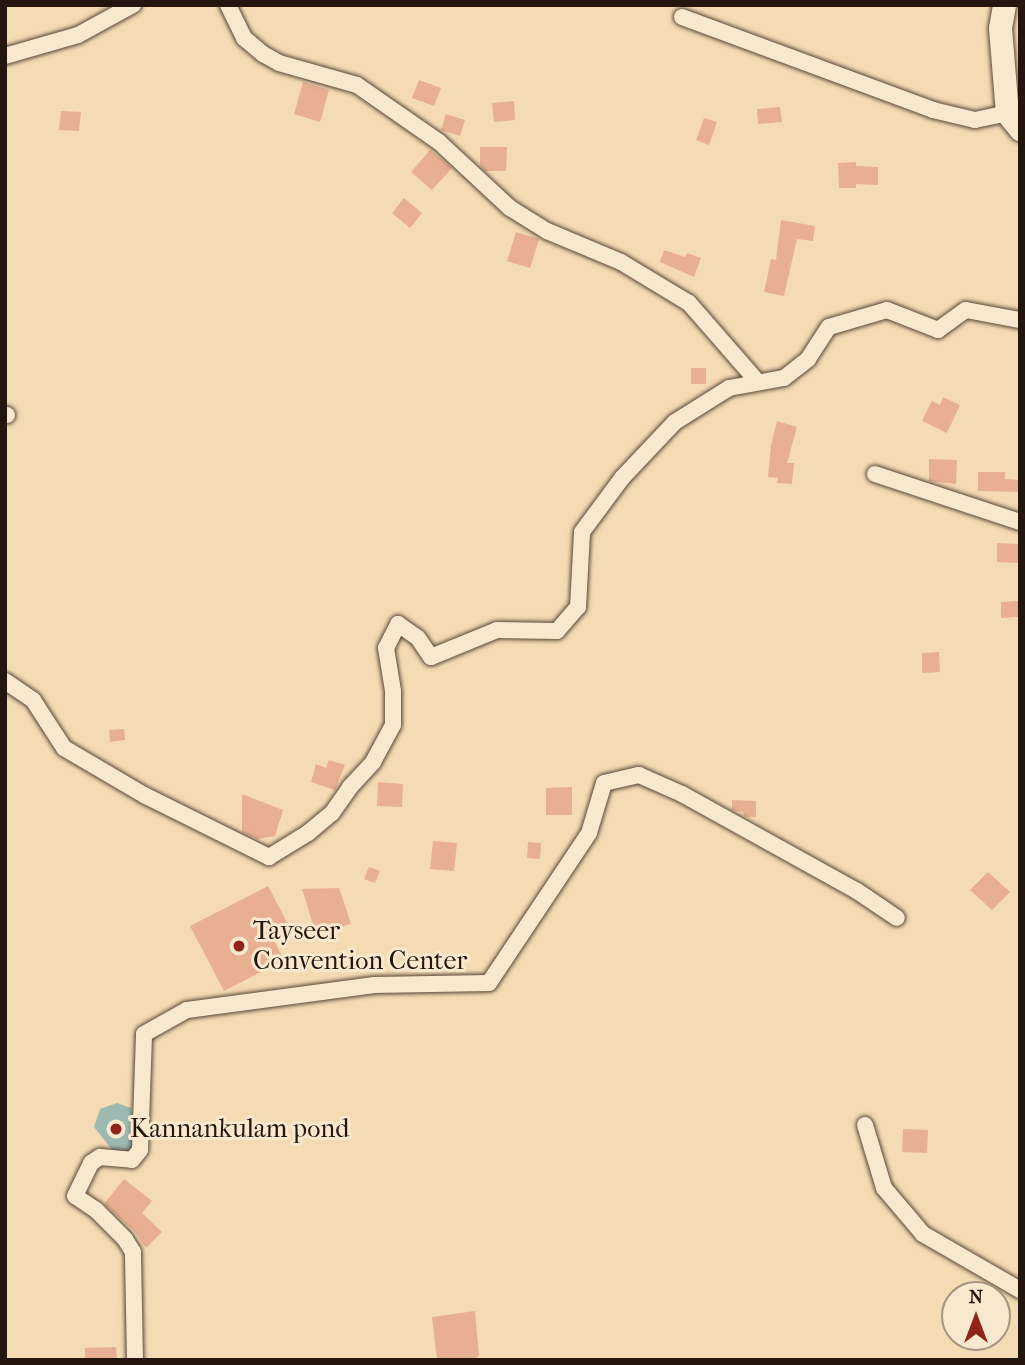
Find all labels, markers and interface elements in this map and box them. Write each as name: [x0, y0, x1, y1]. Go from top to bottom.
place label: Tayseer Convention Center: [253, 915, 467, 976]
marker: Tayseer Convention Center: [231, 938, 247, 954]
place label: Kannankulam pond: [130, 1113, 349, 1145]
marker: Kannankulam pond: [108, 1121, 124, 1137]
north arrow: [941, 1281, 1011, 1351]
text: N: [969, 1286, 983, 1308]

